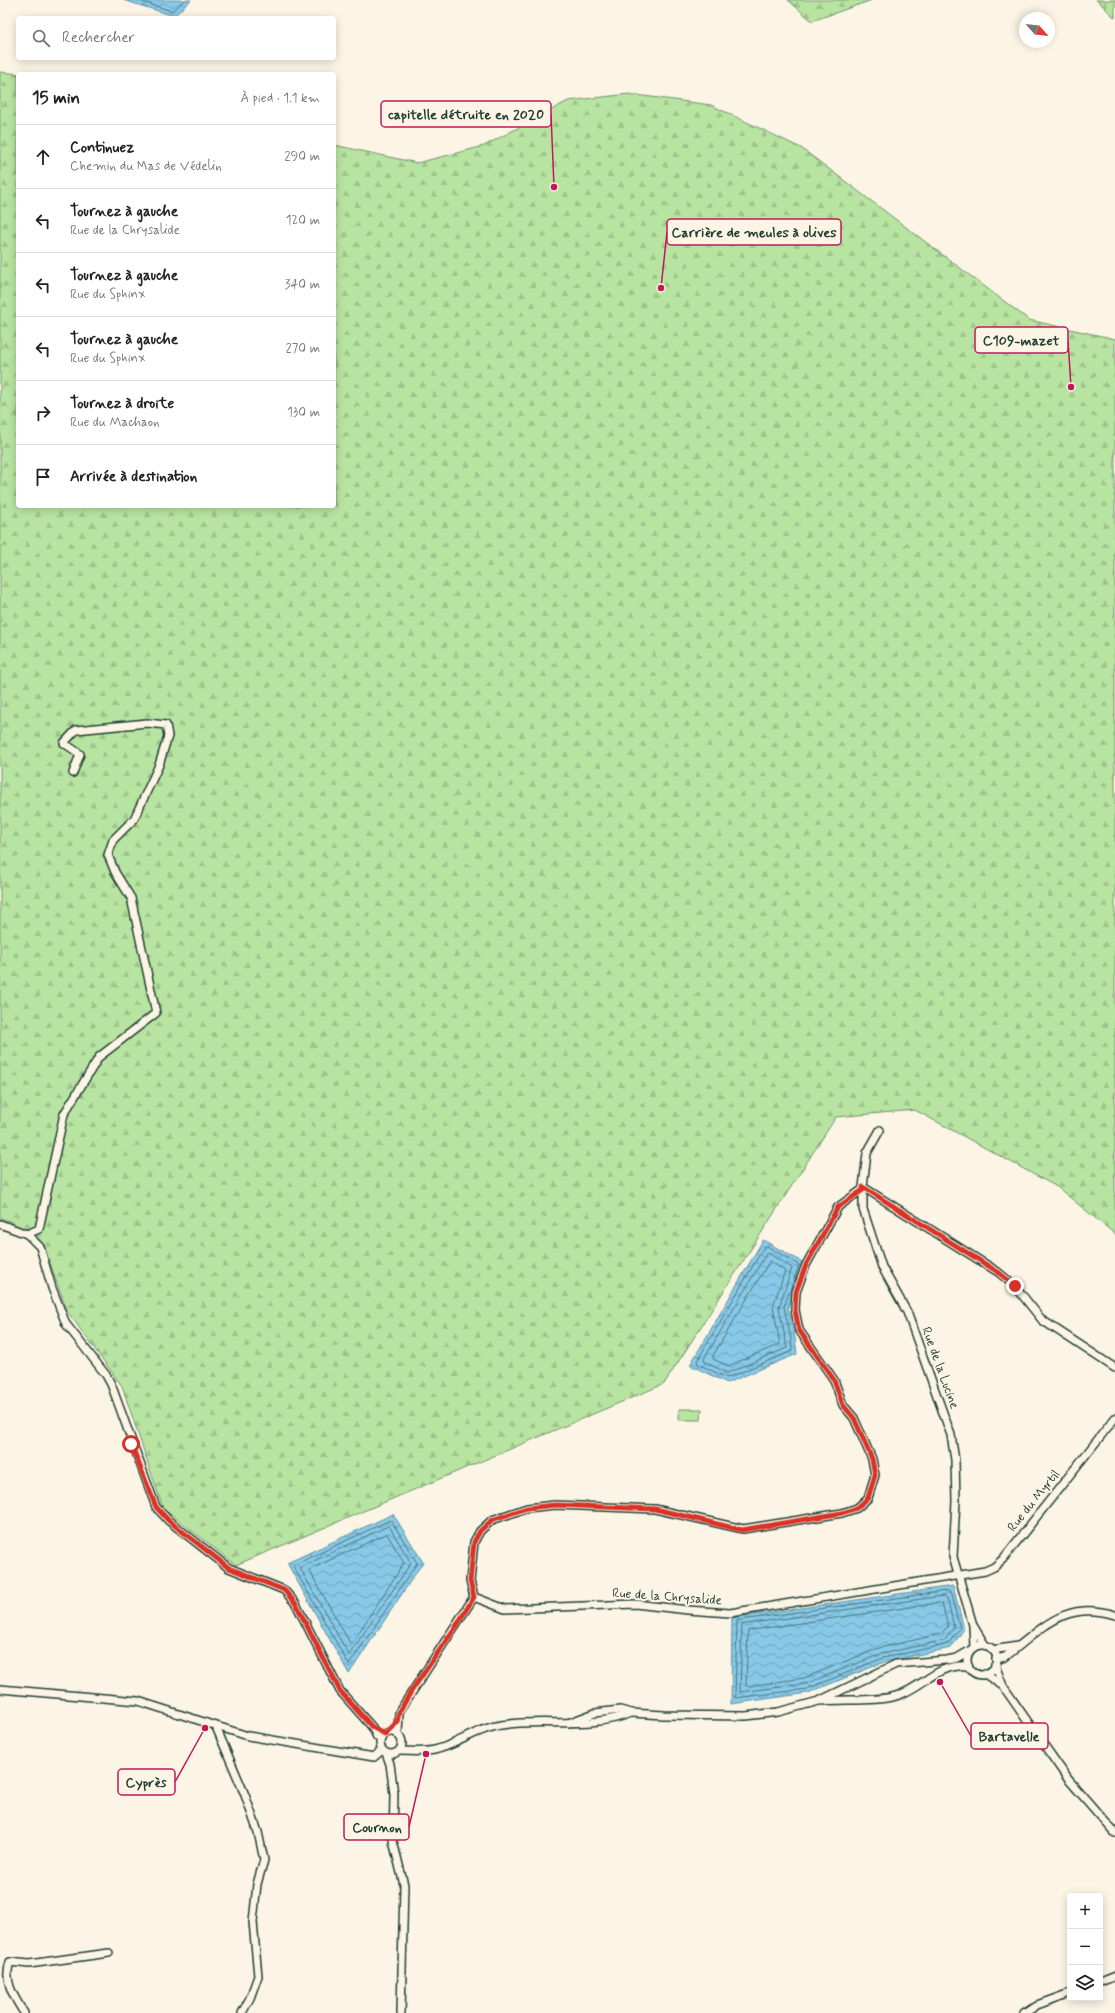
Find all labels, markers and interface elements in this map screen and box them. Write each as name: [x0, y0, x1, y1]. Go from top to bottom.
north arrow: [1019, 12, 1055, 48]
search box: [16, 16, 336, 60]
icon: search: [30, 27, 52, 49]
text: Rechercher: [62, 28, 135, 48]
text: 15 min: [32, 87, 80, 109]
text: À pied · 1.1 km: [241, 90, 320, 107]
callout: capitelle détruite en 2020: [381, 101, 551, 127]
text: capitelle détruite en 2020: [388, 106, 544, 124]
text: Continuez: [70, 138, 134, 158]
icon: ahead: [32, 146, 54, 168]
text: 290 m: [284, 148, 320, 165]
text: Chemin du Mas de Védelin: [70, 158, 222, 175]
text: Tournez à gauche: [70, 202, 178, 222]
icon: left: [32, 210, 54, 232]
text: 120 m: [286, 212, 320, 229]
callout: Carrière de meules à olives: [667, 219, 841, 245]
text: Rue de la Chrysalide: [70, 222, 180, 239]
text: Carrière de meules à olives: [672, 224, 837, 242]
text: Tournez à gauche: [70, 266, 178, 286]
icon: left: [32, 274, 54, 296]
text: 340 m: [285, 276, 320, 293]
text: Rue du Sphinx: [70, 286, 145, 303]
callout: C109-mazet: [975, 327, 1068, 353]
text: Tournez à gauche: [70, 330, 178, 350]
text: C109-mazet: [983, 332, 1060, 350]
icon: left: [32, 338, 54, 360]
text: 270 m: [285, 340, 320, 357]
text: Rue du Sphinx: [70, 350, 145, 367]
text: Tournez à droite: [70, 394, 174, 414]
icon: right: [32, 402, 54, 424]
text: 130 m: [287, 404, 320, 421]
text: Rue du Machaon: [70, 414, 160, 431]
icon: arrive: [32, 466, 54, 488]
text: Arrivée à destination: [70, 467, 197, 487]
route end: [1006, 1277, 1024, 1295]
street label: Rue de la Lucine: [917, 1325, 963, 1411]
route start: [122, 1435, 140, 1453]
street label: Rue du Myrtil: [1004, 1467, 1064, 1535]
street label: Rue de la Chrysalide: [612, 1585, 722, 1609]
callout: Bartavelle: [971, 1723, 1048, 1749]
text: Bartavelle: [979, 1728, 1040, 1746]
callout: Cyprès: [118, 1769, 175, 1795]
text: Cyprès: [126, 1774, 167, 1792]
callout: Cournon: [344, 1814, 409, 1840]
text: Cournon: [352, 1819, 402, 1837]
map controls: [1067, 1893, 1103, 2001]
button: +: [1067, 1893, 1103, 1929]
button: −: [1067, 1929, 1103, 1965]
button: layers: [1067, 1965, 1103, 2001]

